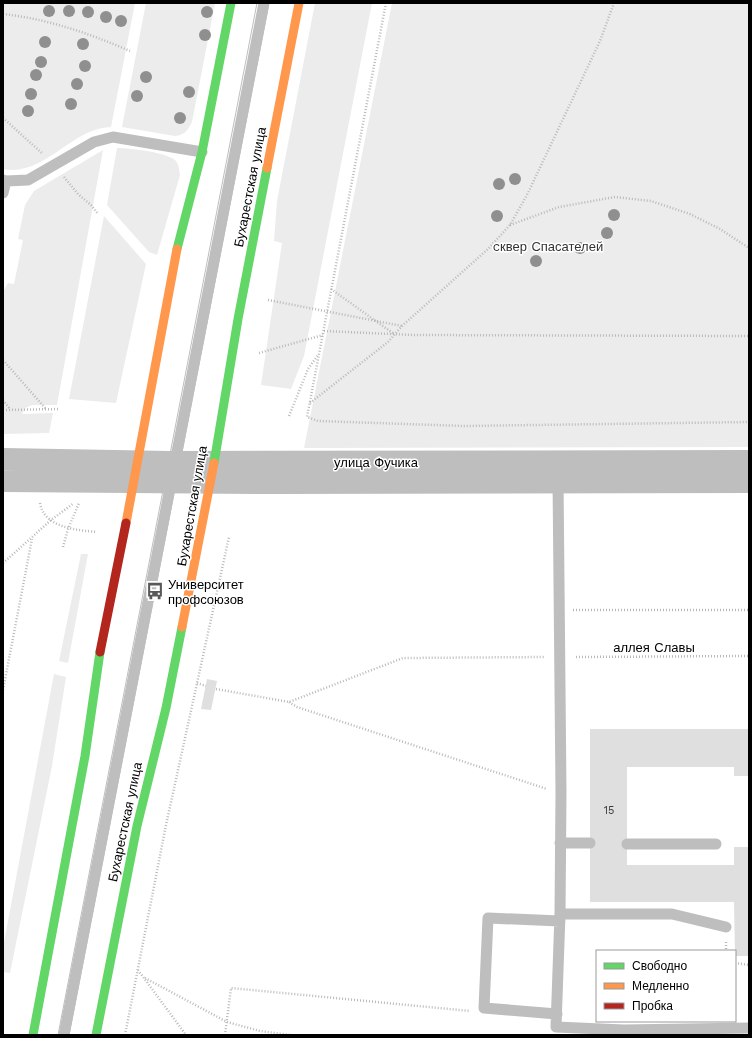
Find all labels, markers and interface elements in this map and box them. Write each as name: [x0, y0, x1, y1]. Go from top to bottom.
street label: Бухарестская улица: [231, 125, 269, 248]
park label: cквер Спасателей: [493, 239, 603, 254]
street label: Бухарестская улица: [174, 444, 210, 567]
street label: улица Фучика: [334, 455, 419, 470]
place label: Университет профсоюзов: [168, 577, 244, 607]
bus stop icon: Университет профсоюзов: [145, 581, 165, 601]
street label: аллея Славы: [613, 640, 695, 655]
street label: Бухарестская улица: [105, 760, 145, 883]
house number: 15: [604, 804, 614, 817]
legend: [596, 950, 736, 1022]
text: Свободно: [632, 959, 687, 973]
text: Медленно: [632, 979, 689, 993]
text: Пробка: [632, 999, 673, 1013]

